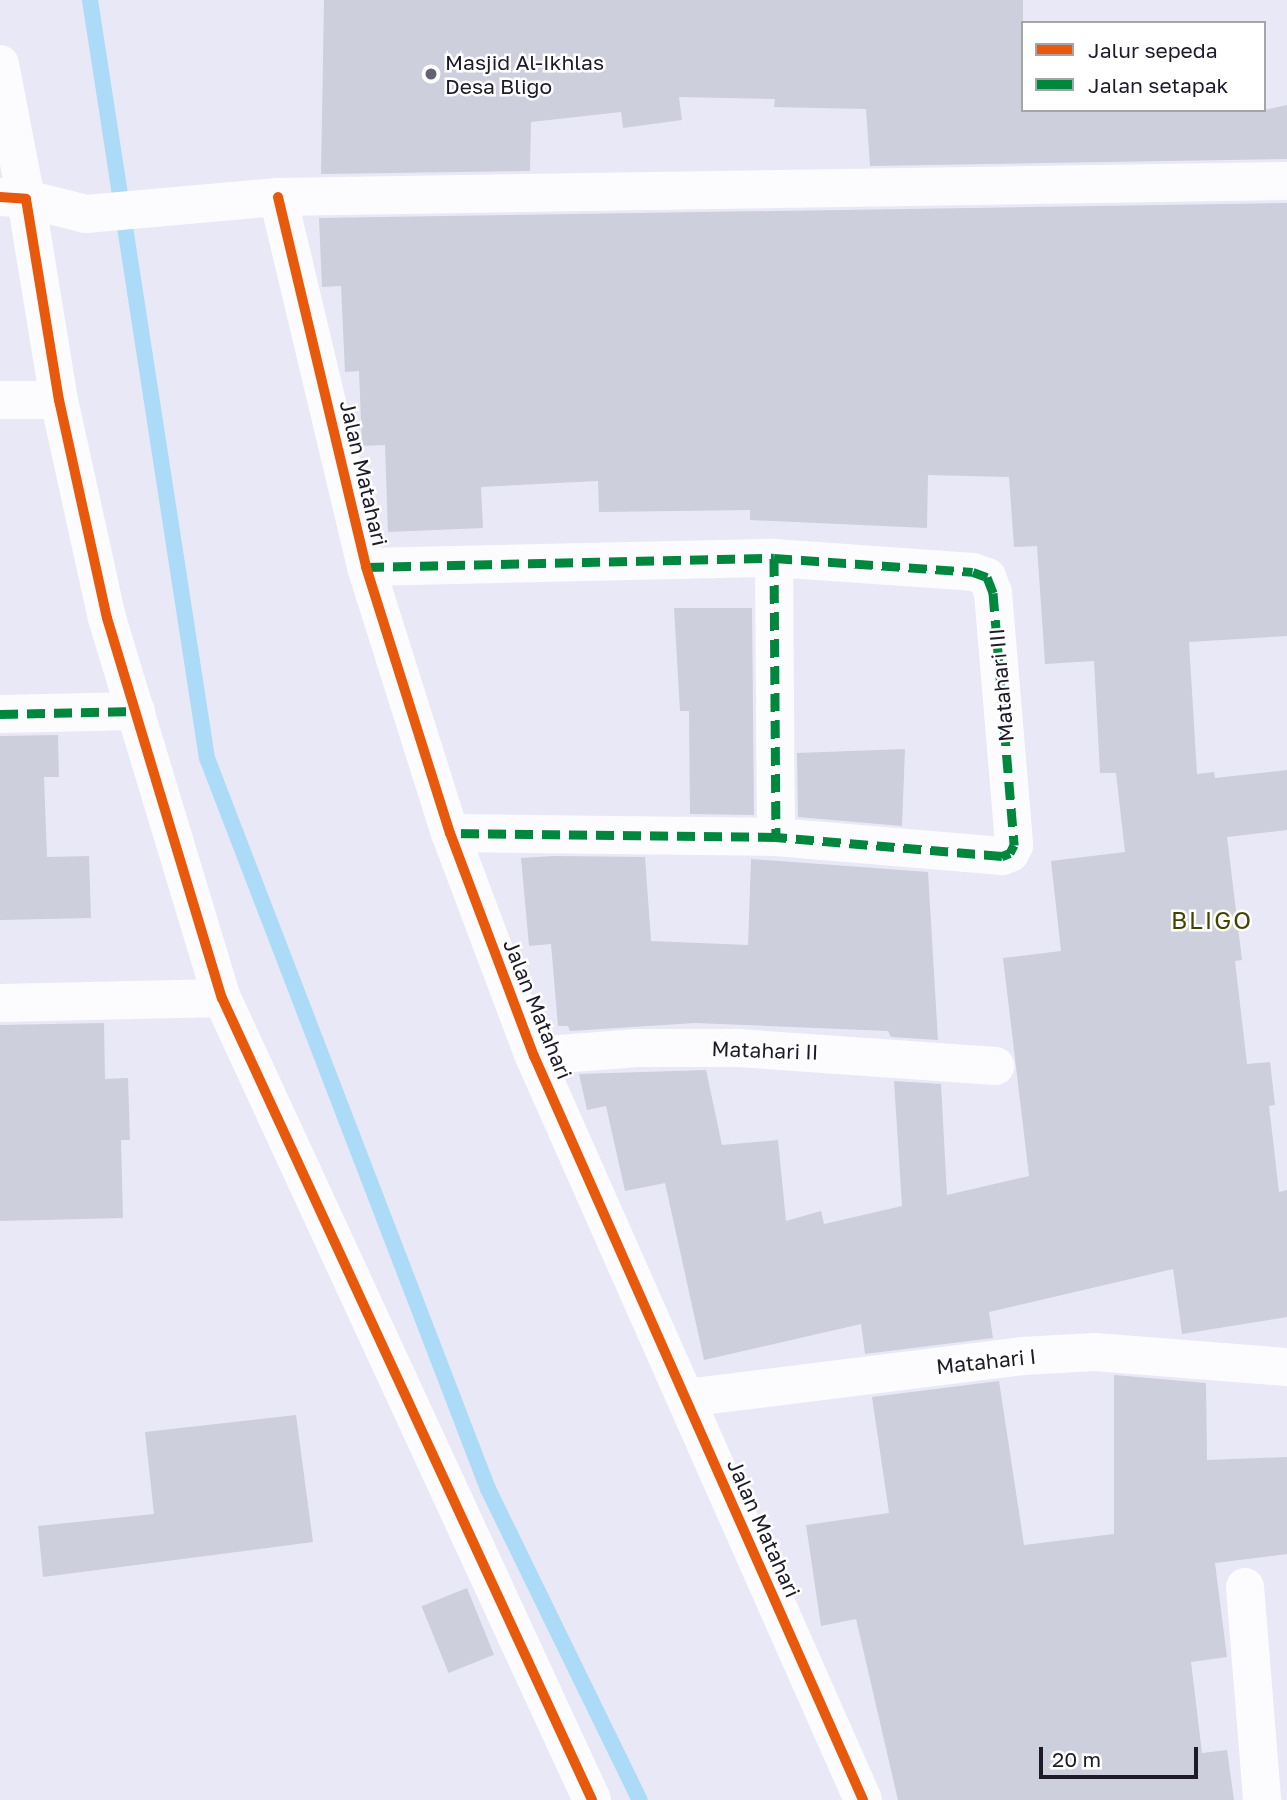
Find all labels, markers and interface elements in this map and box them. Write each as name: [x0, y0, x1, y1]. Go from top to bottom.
legend: [1021, 21, 1266, 112]
text: Jalur sepeda: [1088, 37, 1218, 63]
place label: Masjid Al-Ikhlas Desa Bligo: [445, 49, 604, 99]
marker: Masjid Al-Ikhlas Desa Bligo: [423, 66, 439, 82]
text: Jalan setapak: [1088, 72, 1229, 98]
street label: Jalan Matahari: [335, 398, 393, 548]
street label: Matahari III: [983, 627, 1019, 743]
district label: BLIGO: [1172, 906, 1252, 934]
street label: Jalan Matahari: [498, 935, 578, 1083]
street label: Matahari II: [711, 1036, 819, 1064]
street label: Matahari I: [935, 1343, 1037, 1379]
street label: Jalan Matahari: [722, 1455, 806, 1601]
scale bar: [1042, 1734, 1201, 1778]
text: 20 m: [1052, 1746, 1101, 1772]

